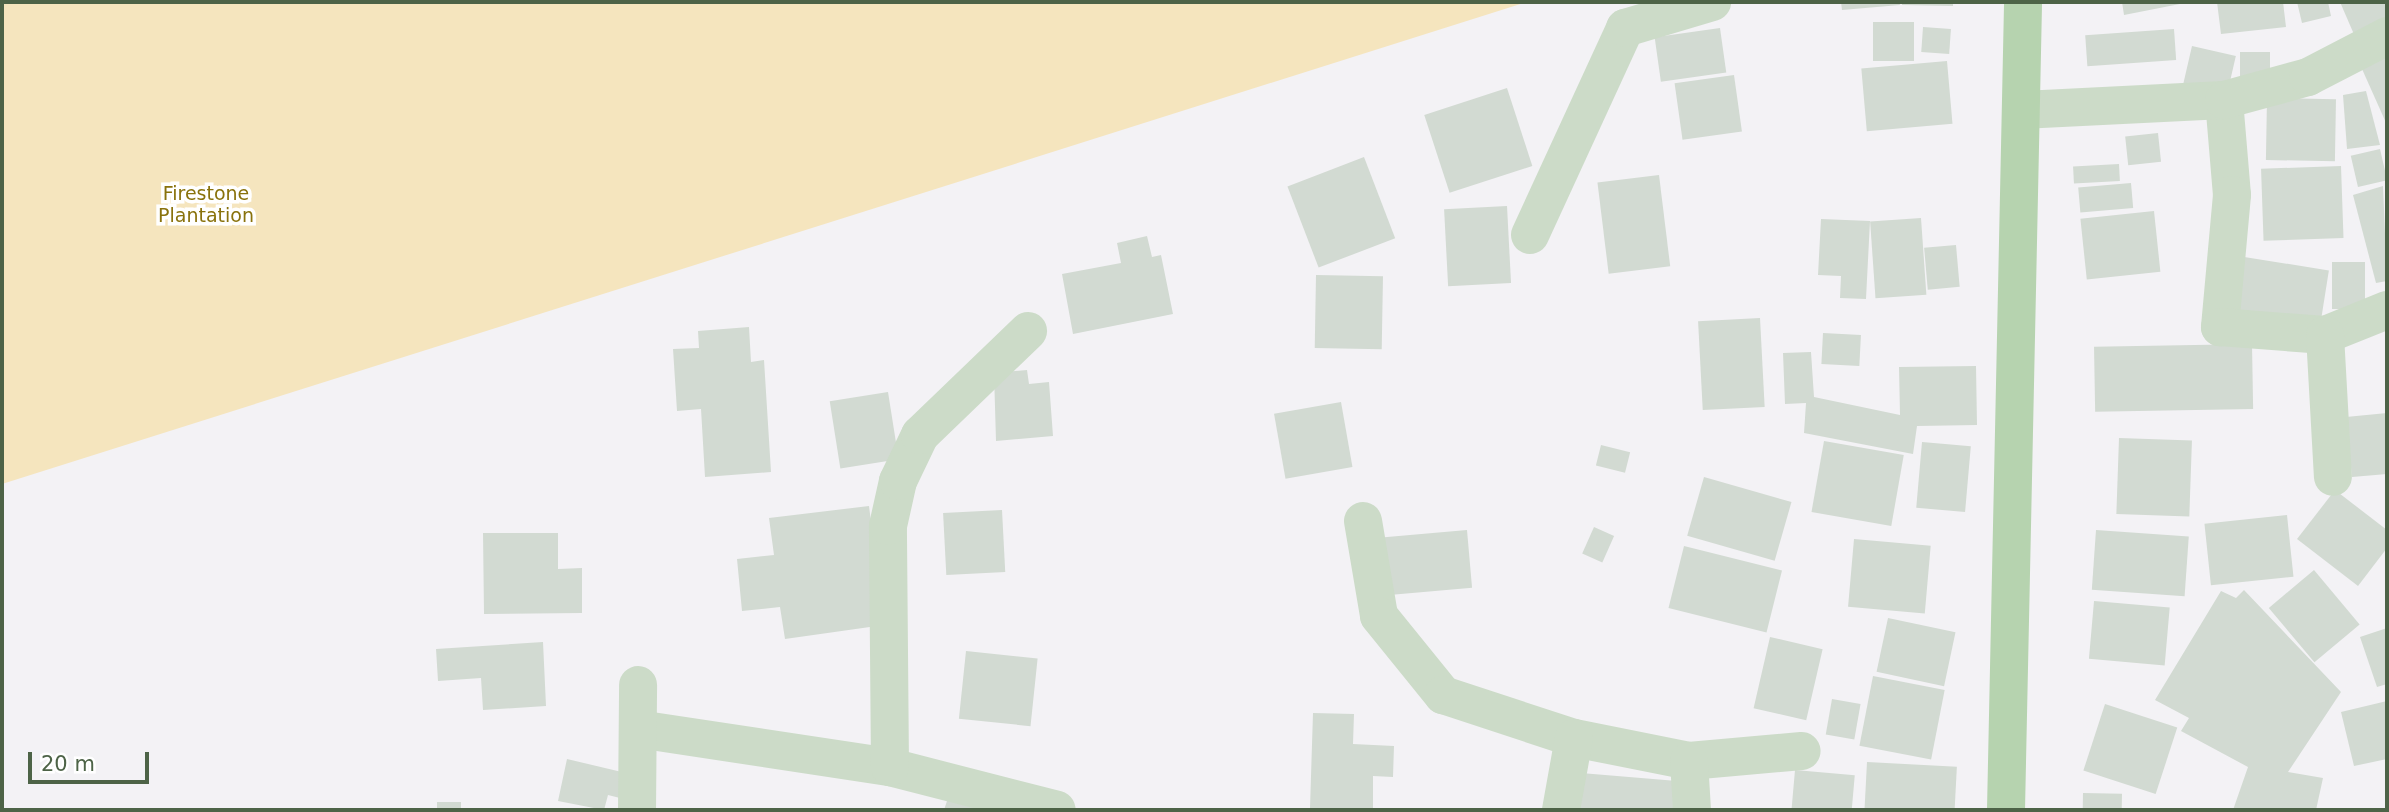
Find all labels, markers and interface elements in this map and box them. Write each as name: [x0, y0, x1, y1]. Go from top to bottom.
park label: Firestone Plantation: [158, 183, 254, 227]
scale bar: [32, 738, 152, 782]
text: 20 m: [41, 752, 95, 776]

